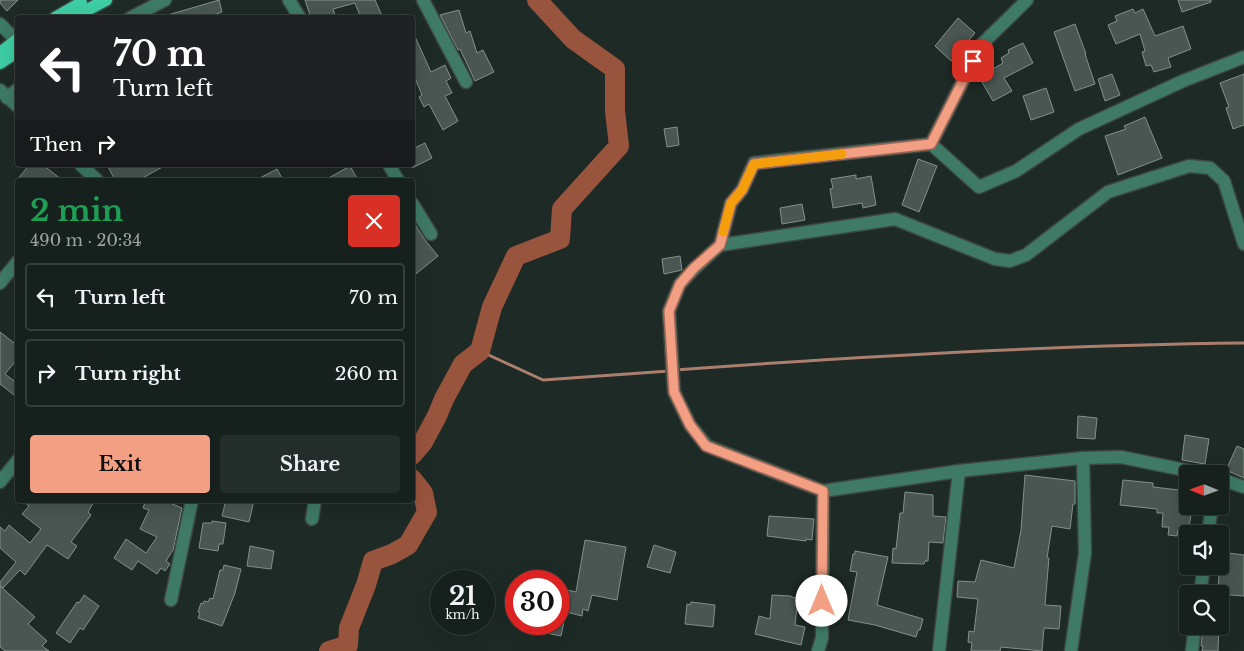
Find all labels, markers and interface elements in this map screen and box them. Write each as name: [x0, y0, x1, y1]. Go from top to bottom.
text: 70 m: [113, 32, 206, 75]
icon: left: [30, 35, 95, 100]
pin: [952, 40, 994, 82]
icon: arrive: [959, 47, 987, 75]
text: Turn left: [113, 75, 213, 102]
icon: right: [92, 130, 120, 158]
text: Then: [30, 133, 82, 156]
text: 2 min: [30, 192, 123, 229]
button: close: [348, 195, 400, 247]
text: 490 m · 20:34: [30, 230, 142, 250]
icon: left: [32, 283, 60, 311]
text: Turn left: [75, 286, 166, 309]
text: 70 m: [349, 286, 398, 309]
icon: right: [32, 359, 60, 387]
text: Turn right: [75, 362, 181, 385]
text: 260 m: [335, 362, 398, 385]
button: Exit: [30, 435, 210, 493]
button: Share: [220, 435, 400, 493]
north arrow: [1179, 465, 1229, 515]
map controls: [1179, 465, 1229, 635]
button: sound: [1179, 525, 1229, 575]
speed limit sign: 30: [505, 570, 570, 635]
position arrow: [795, 574, 847, 626]
text: 21: [449, 581, 476, 612]
button: search: [1179, 585, 1229, 635]
text: km/h: [445, 607, 480, 622]

